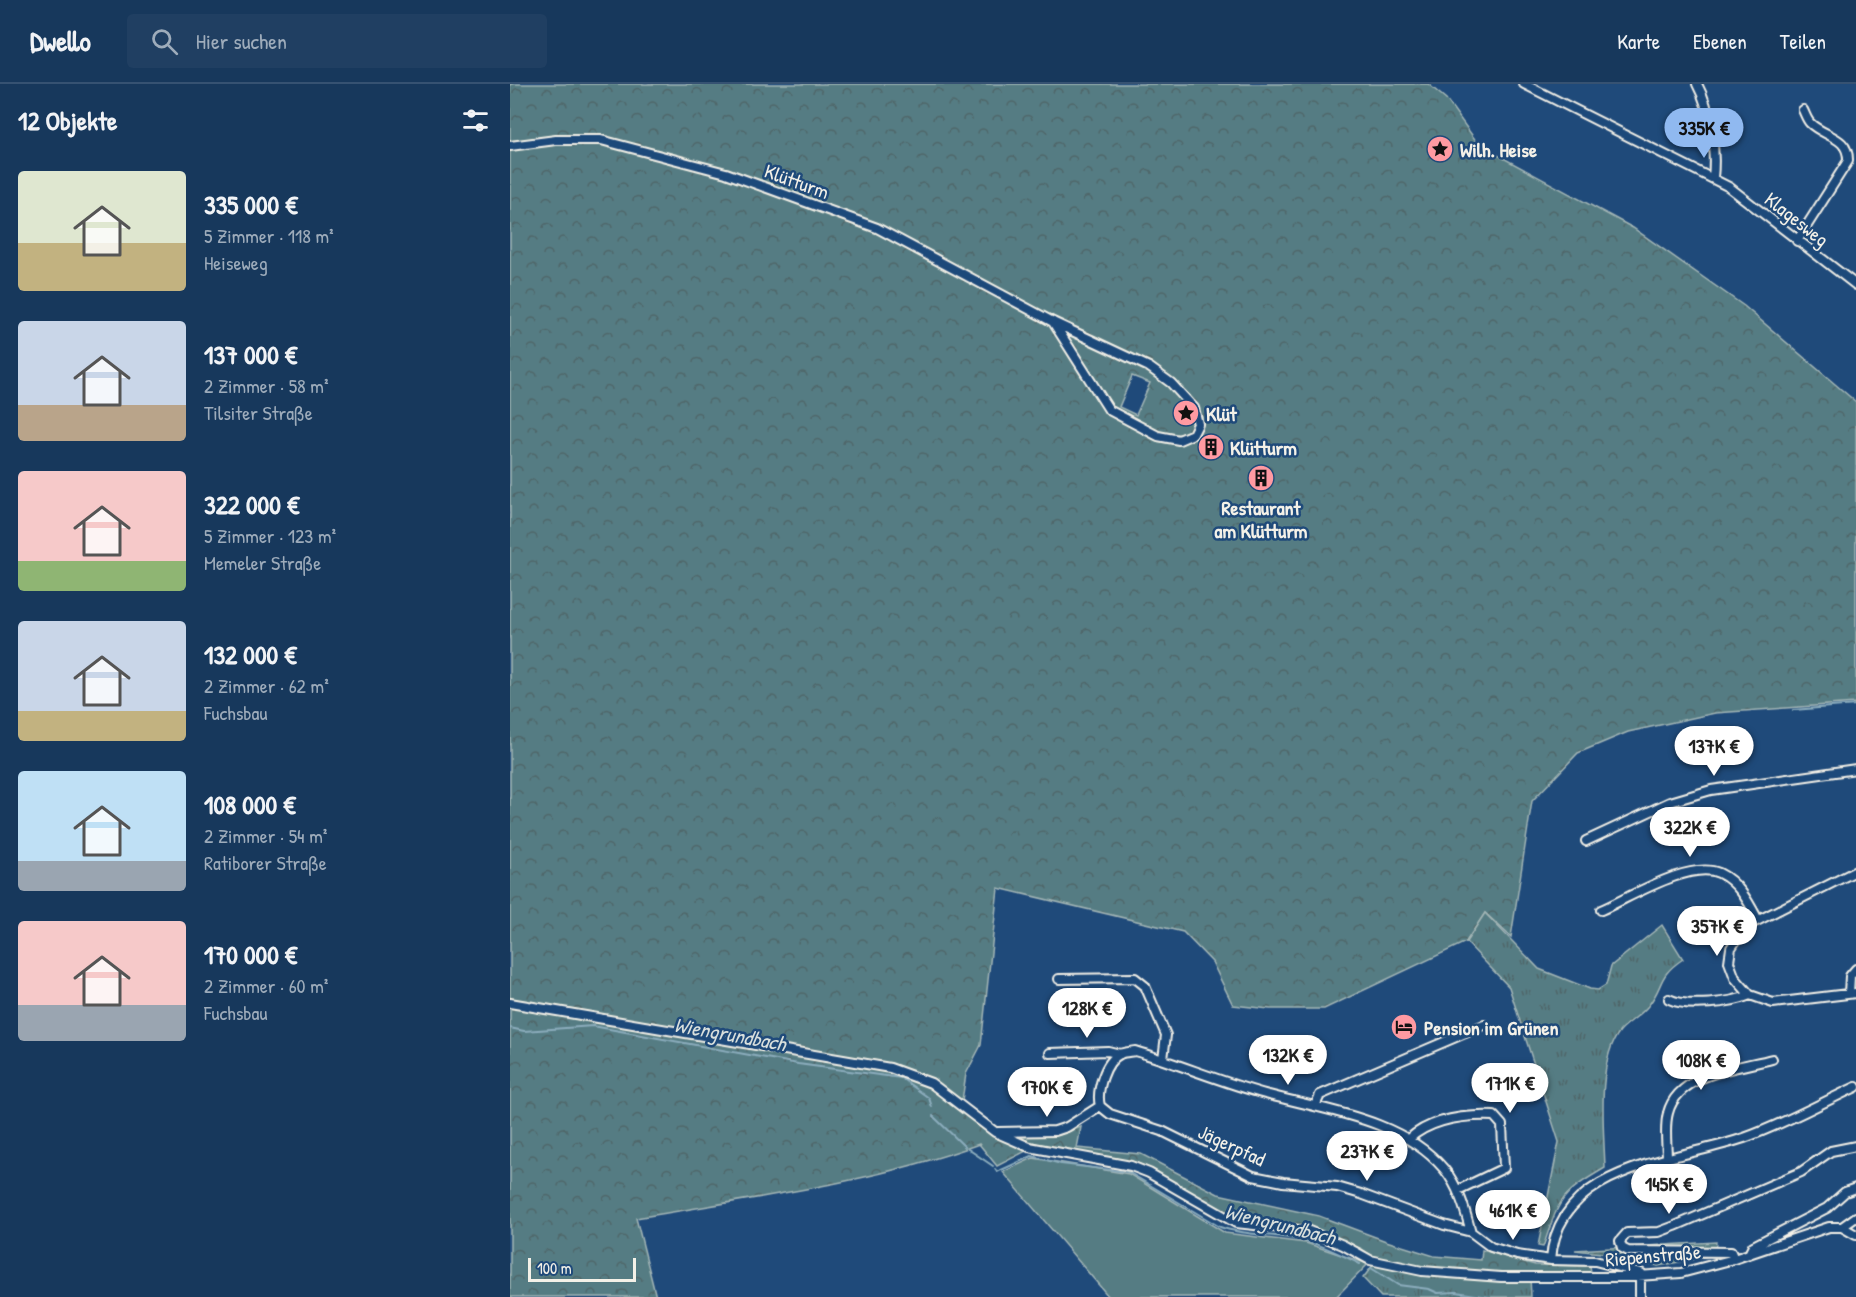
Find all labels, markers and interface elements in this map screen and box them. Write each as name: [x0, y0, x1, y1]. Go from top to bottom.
search box: [127, 14, 547, 68]
text: Dwello: [30, 22, 91, 60]
icon: search: [148, 25, 181, 58]
text: Hier suchen: [196, 26, 287, 56]
text: Karte: [1617, 27, 1660, 56]
text: Ebenen: [1693, 27, 1747, 56]
text: Teilen: [1780, 27, 1826, 56]
text: 12 Objekte: [18, 103, 117, 138]
icon: filters: [459, 104, 492, 137]
pin: 335K €: [1655, 108, 1753, 159]
text: 335K €: [1678, 114, 1730, 141]
place icon: Wilh. Heise: [1425, 134, 1455, 164]
place label: Wilh. Heise: [1460, 136, 1537, 163]
street label: Klütturm: [761, 157, 833, 205]
street label: Klagesweg: [1759, 185, 1835, 253]
text: 335 000 €: [204, 187, 298, 222]
icon: home: [66, 195, 138, 267]
text: 5 Zimmer · 118 m²: [204, 222, 334, 249]
text: Heiseweg: [204, 249, 268, 276]
text: 137 000 €: [204, 337, 297, 372]
icon: home: [66, 345, 138, 417]
text: 2 Zimmer · 58 m²: [204, 372, 329, 399]
place icon: Klüt: [1171, 398, 1201, 428]
text: Tilsiter Straße: [204, 399, 313, 426]
place label: Klüt: [1206, 400, 1238, 427]
building icon: Klütturm: [1196, 432, 1226, 462]
place label: Klütturm: [1230, 434, 1297, 461]
building icon: Restaurant am Klütturm: [1246, 463, 1276, 493]
text: 322 000 €: [204, 487, 299, 522]
place label: Restaurant am Klütturm: [1215, 494, 1308, 544]
icon: home: [66, 495, 138, 567]
text: 5 Zimmer · 123 m²: [204, 522, 336, 549]
text: Memeler Straße: [204, 549, 321, 576]
text: 132 000 €: [204, 637, 297, 672]
icon: home: [66, 645, 138, 717]
text: 2 Zimmer · 62 m²: [204, 672, 329, 699]
text: Fuchsbau: [204, 699, 267, 726]
pin: 137K €: [1665, 726, 1763, 777]
text: 137K €: [1689, 732, 1739, 759]
text: 108 000 €: [204, 787, 296, 822]
icon: home: [66, 795, 138, 867]
pin: 322K €: [1641, 807, 1739, 858]
text: 322K €: [1664, 813, 1716, 840]
text: 2 Zimmer · 54 m²: [204, 822, 327, 849]
text: Ratiborer Straße: [204, 849, 327, 876]
pin: 357K €: [1668, 906, 1766, 957]
text: 357K €: [1691, 912, 1743, 939]
text: 170 000 €: [204, 937, 297, 972]
icon: home: [66, 945, 138, 1017]
text: 2 Zimmer · 60 m²: [204, 972, 328, 999]
pin: 128K €: [1038, 988, 1136, 1039]
text: 128K €: [1062, 994, 1112, 1021]
text: Fuchsbau: [204, 999, 267, 1026]
water label: Wiengrundbach: [672, 1010, 789, 1058]
hotel icon: Pension im Grünen: [1389, 1012, 1419, 1042]
place label: Pension im Grünen: [1424, 1014, 1559, 1041]
pin: 132K €: [1239, 1035, 1337, 1086]
pin: 108K €: [1652, 1040, 1750, 1091]
text: 132K €: [1263, 1041, 1313, 1068]
text: 108K €: [1676, 1046, 1726, 1073]
pin: 171K €: [1461, 1063, 1559, 1114]
pin: 170K €: [998, 1067, 1096, 1118]
text: 171K €: [1485, 1069, 1535, 1096]
text: 170K €: [1022, 1073, 1072, 1100]
street label: Jägerpfad: [1194, 1118, 1270, 1172]
pin: 237K €: [1318, 1131, 1416, 1182]
text: 237K €: [1341, 1137, 1393, 1164]
pin: 145K €: [1620, 1164, 1718, 1215]
text: 145K €: [1645, 1170, 1693, 1197]
pin: 461K €: [1464, 1190, 1562, 1241]
water label: Wiengrundbach: [1222, 1196, 1339, 1252]
text: 461K €: [1489, 1196, 1537, 1223]
street label: Riepenstraße: [1604, 1237, 1702, 1273]
scale bar: [528, 1255, 636, 1282]
text: 100 m: [537, 1257, 572, 1279]

